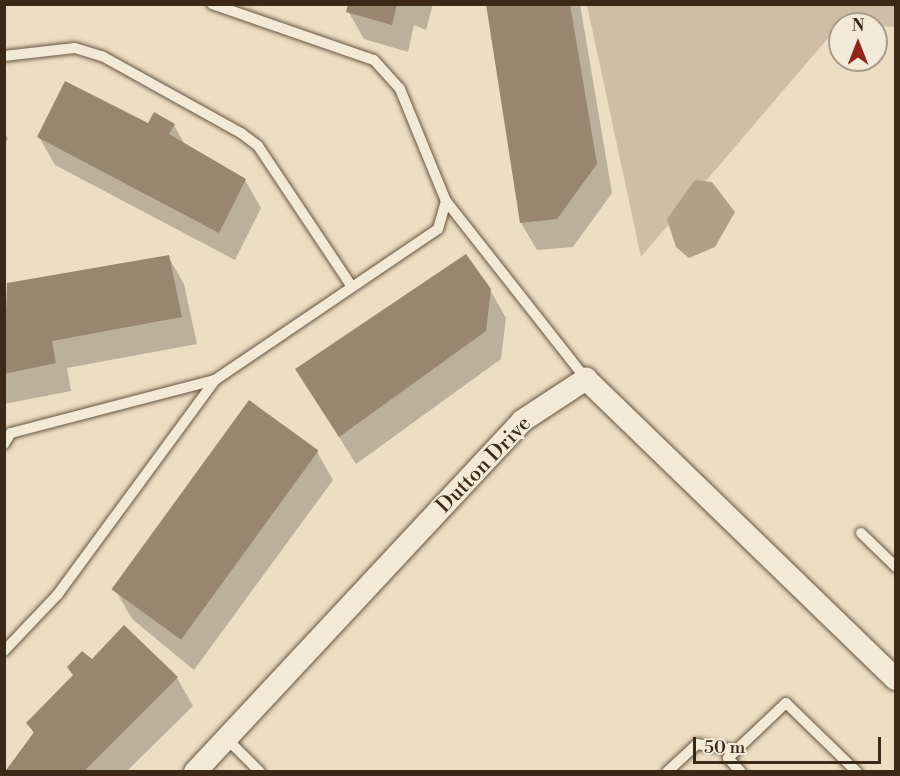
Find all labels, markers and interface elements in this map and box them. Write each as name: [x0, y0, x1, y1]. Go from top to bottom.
north arrow: [828, 12, 888, 72]
text: N: [852, 16, 864, 36]
street label: Dutton Drive: [432, 411, 536, 519]
scale bar: [696, 725, 884, 763]
text: 50 m: [704, 736, 745, 759]

